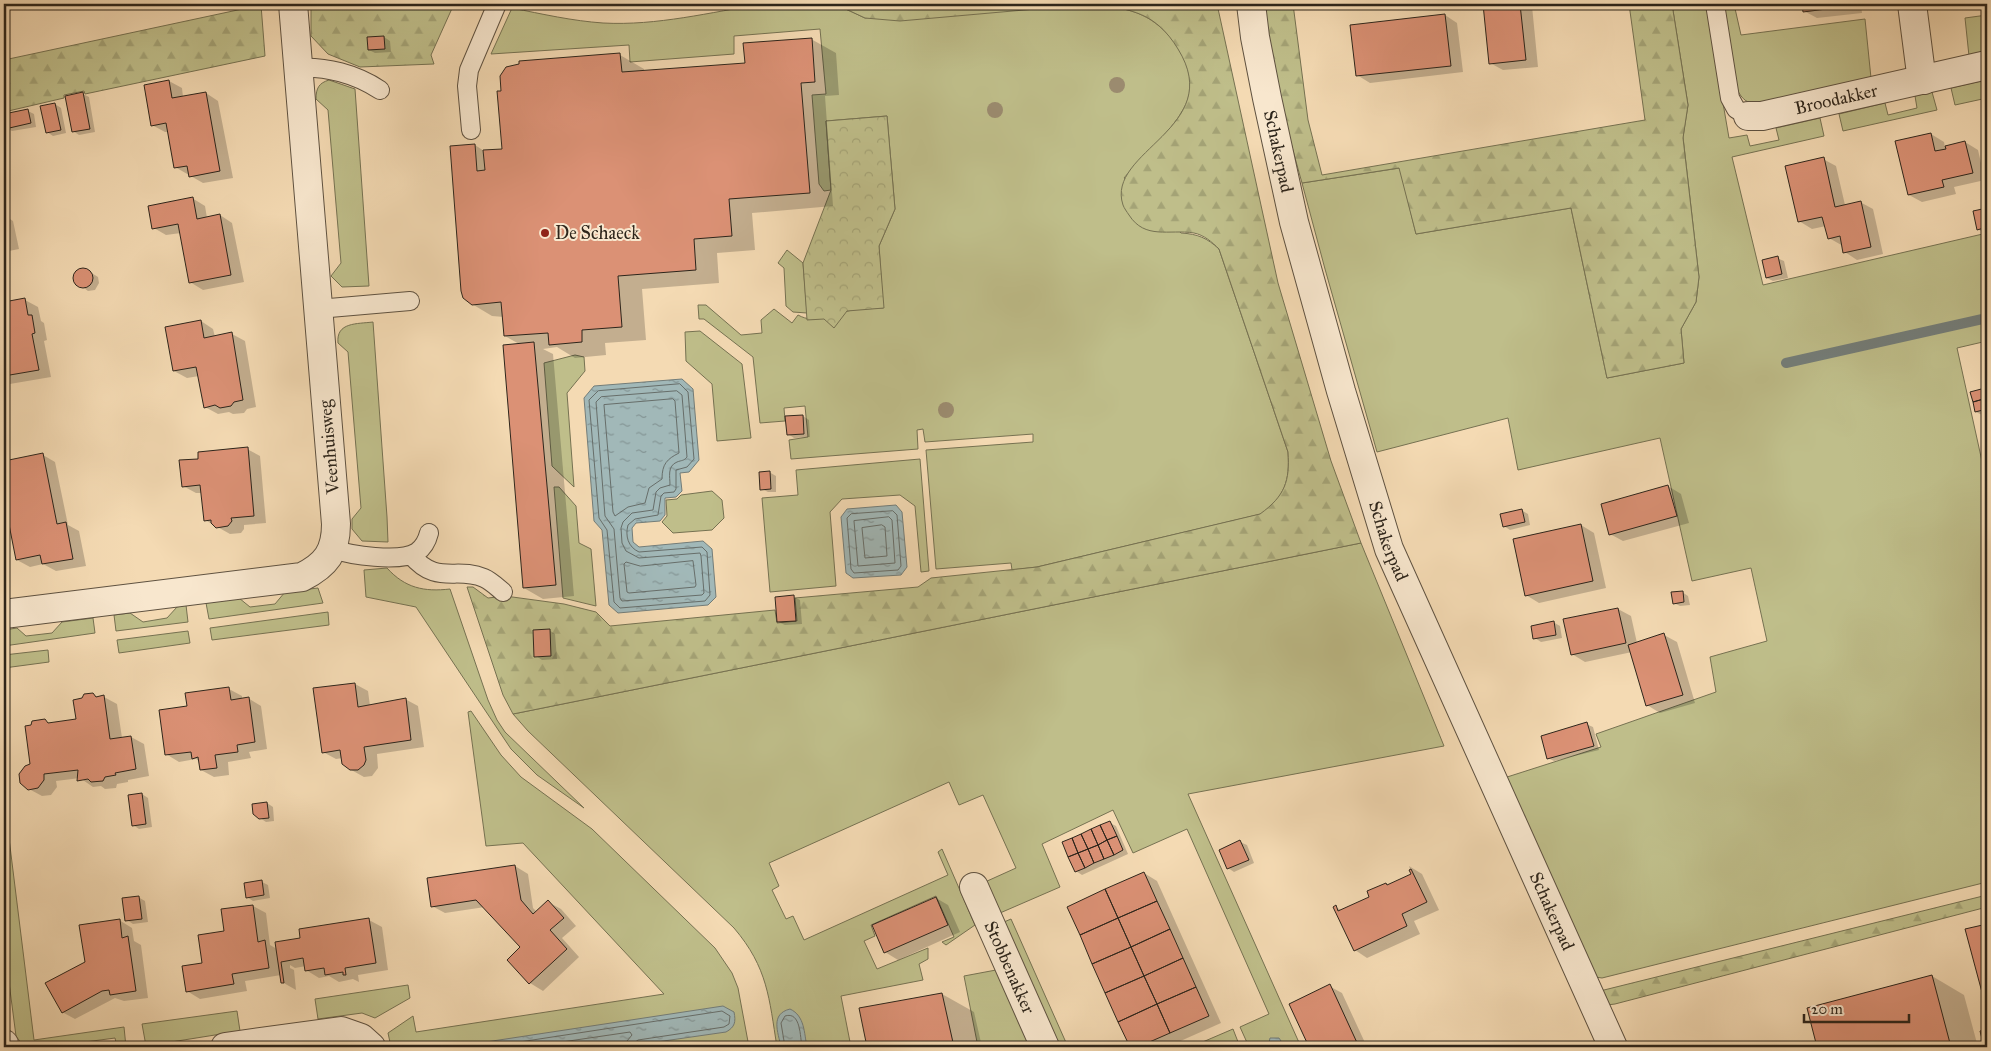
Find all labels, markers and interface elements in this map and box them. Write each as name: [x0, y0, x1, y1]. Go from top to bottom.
street label: Broodakker: [1793, 79, 1880, 119]
street label: Schakerpad: [1259, 108, 1298, 195]
place label: De Schaeck: [555, 222, 640, 244]
marker: De Schaeck: [539, 227, 551, 239]
street label: Veenhuisweg: [314, 398, 345, 496]
street label: Schakerpad: [1364, 498, 1413, 585]
street label: Schakerpad: [1525, 868, 1579, 954]
street label: Stobbenakker: [980, 918, 1040, 1017]
scale bar: [1804, 991, 1908, 1023]
text: 20 m: [1811, 1000, 1843, 1018]

